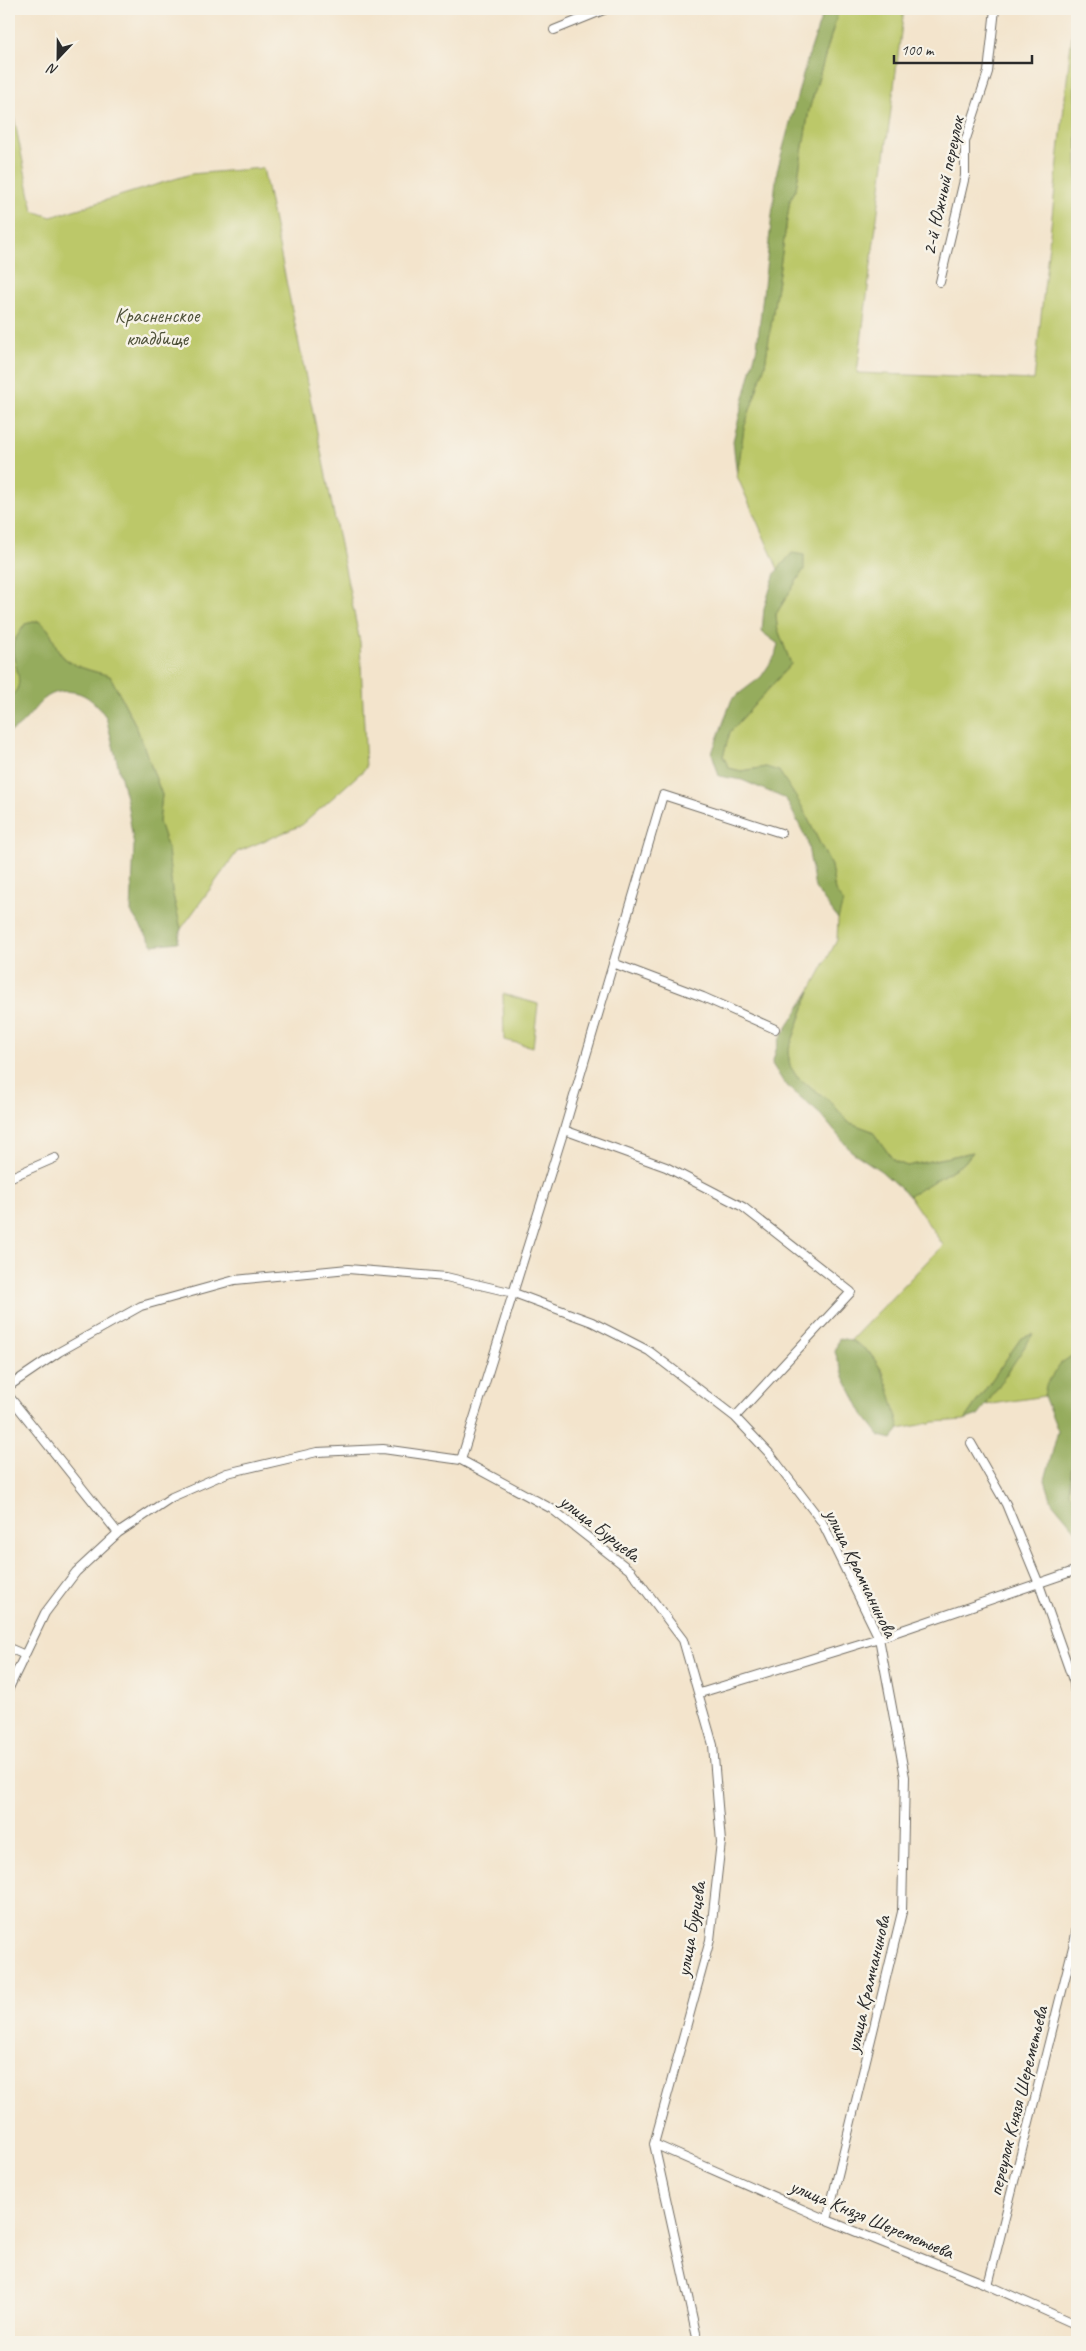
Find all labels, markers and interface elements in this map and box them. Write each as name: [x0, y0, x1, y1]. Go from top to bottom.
north arrow: [32, 32, 82, 82]
scale bar: [894, 32, 1031, 64]
text: 100 m: [901, 41, 935, 60]
text: N: [44, 59, 61, 79]
street label: 2-й Южный переулок: [916, 113, 970, 258]
park label: Красненское кладбище: [115, 303, 201, 351]
street label: улица Бурцева: [554, 1488, 647, 1569]
street label: улица Крамчанинова: [819, 1504, 904, 1643]
street label: улица Бурцева: [670, 1878, 712, 1979]
street label: улица Крамчанинова: [840, 1911, 896, 2056]
street label: переулок Князя Шереметьева: [982, 2002, 1054, 2198]
street label: улица Князя Шереметьева: [785, 2173, 959, 2266]

